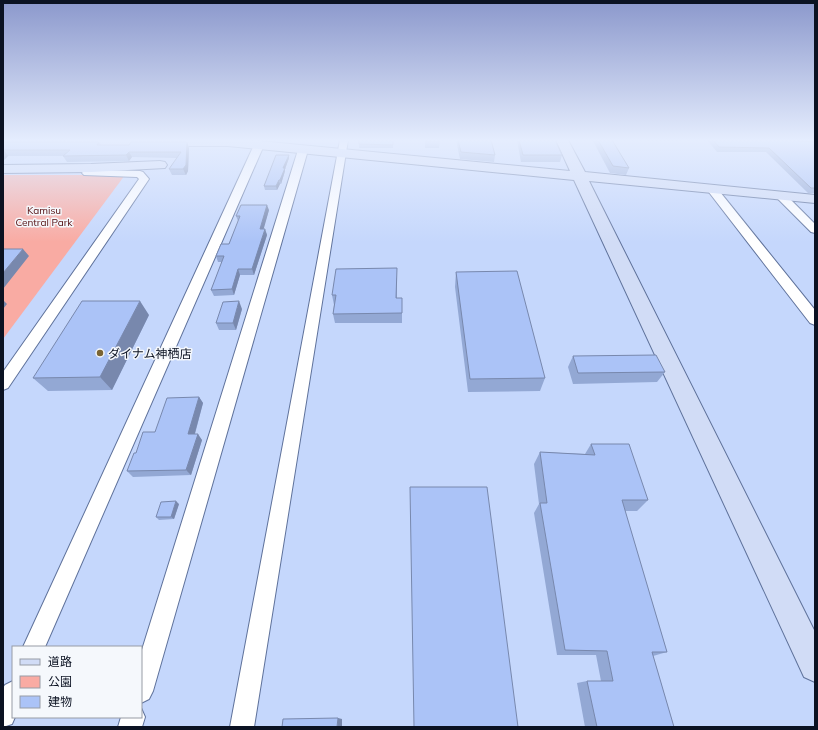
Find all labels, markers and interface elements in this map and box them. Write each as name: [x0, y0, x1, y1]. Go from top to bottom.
park label: Kamisu Central Park: [16, 204, 73, 229]
place label: ダイナム神栖店: [108, 346, 191, 361]
marker: ダイナム神栖店: [95, 348, 105, 358]
legend: [12, 646, 142, 718]
text: 道路: [48, 654, 72, 669]
text: 公園: [48, 674, 72, 689]
text: 建物: [48, 694, 72, 709]

